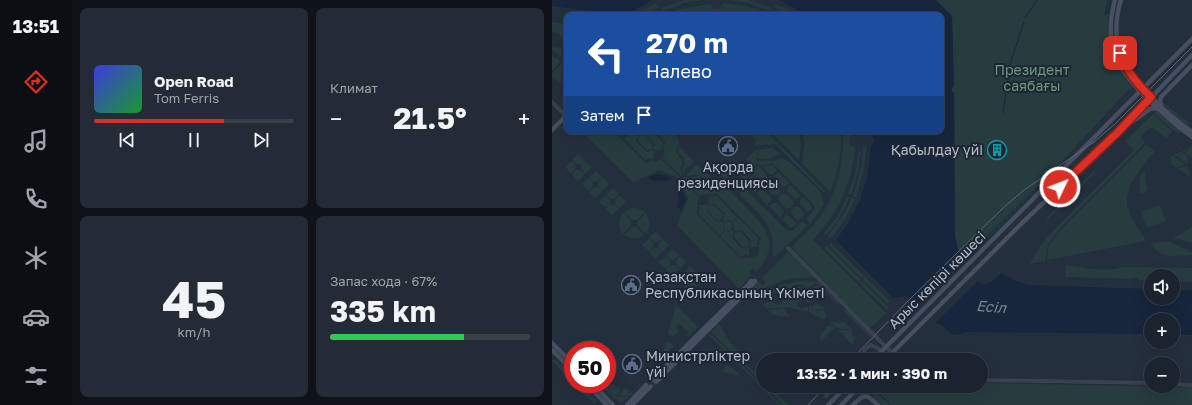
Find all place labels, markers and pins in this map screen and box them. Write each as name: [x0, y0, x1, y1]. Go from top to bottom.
pin: [1103, 36, 1137, 70]
public building icon: Ақорда резиденциясы: [717, 135, 739, 157]
building icon: Қабылдау үйі: [986, 139, 1008, 161]
place label: Қабылдау үйі: [891, 141, 983, 158]
place label: Ақорда резиденциясы: [678, 158, 778, 191]
place label: Қазақстан Республикасының Үкіметі: [645, 268, 825, 301]
public building icon: Қазақстан Республикасының Үкіметі: [620, 274, 642, 296]
place label: Министрліктер үйі: [646, 347, 750, 380]
public building icon: Министрліктер үйі: [621, 353, 643, 375]

